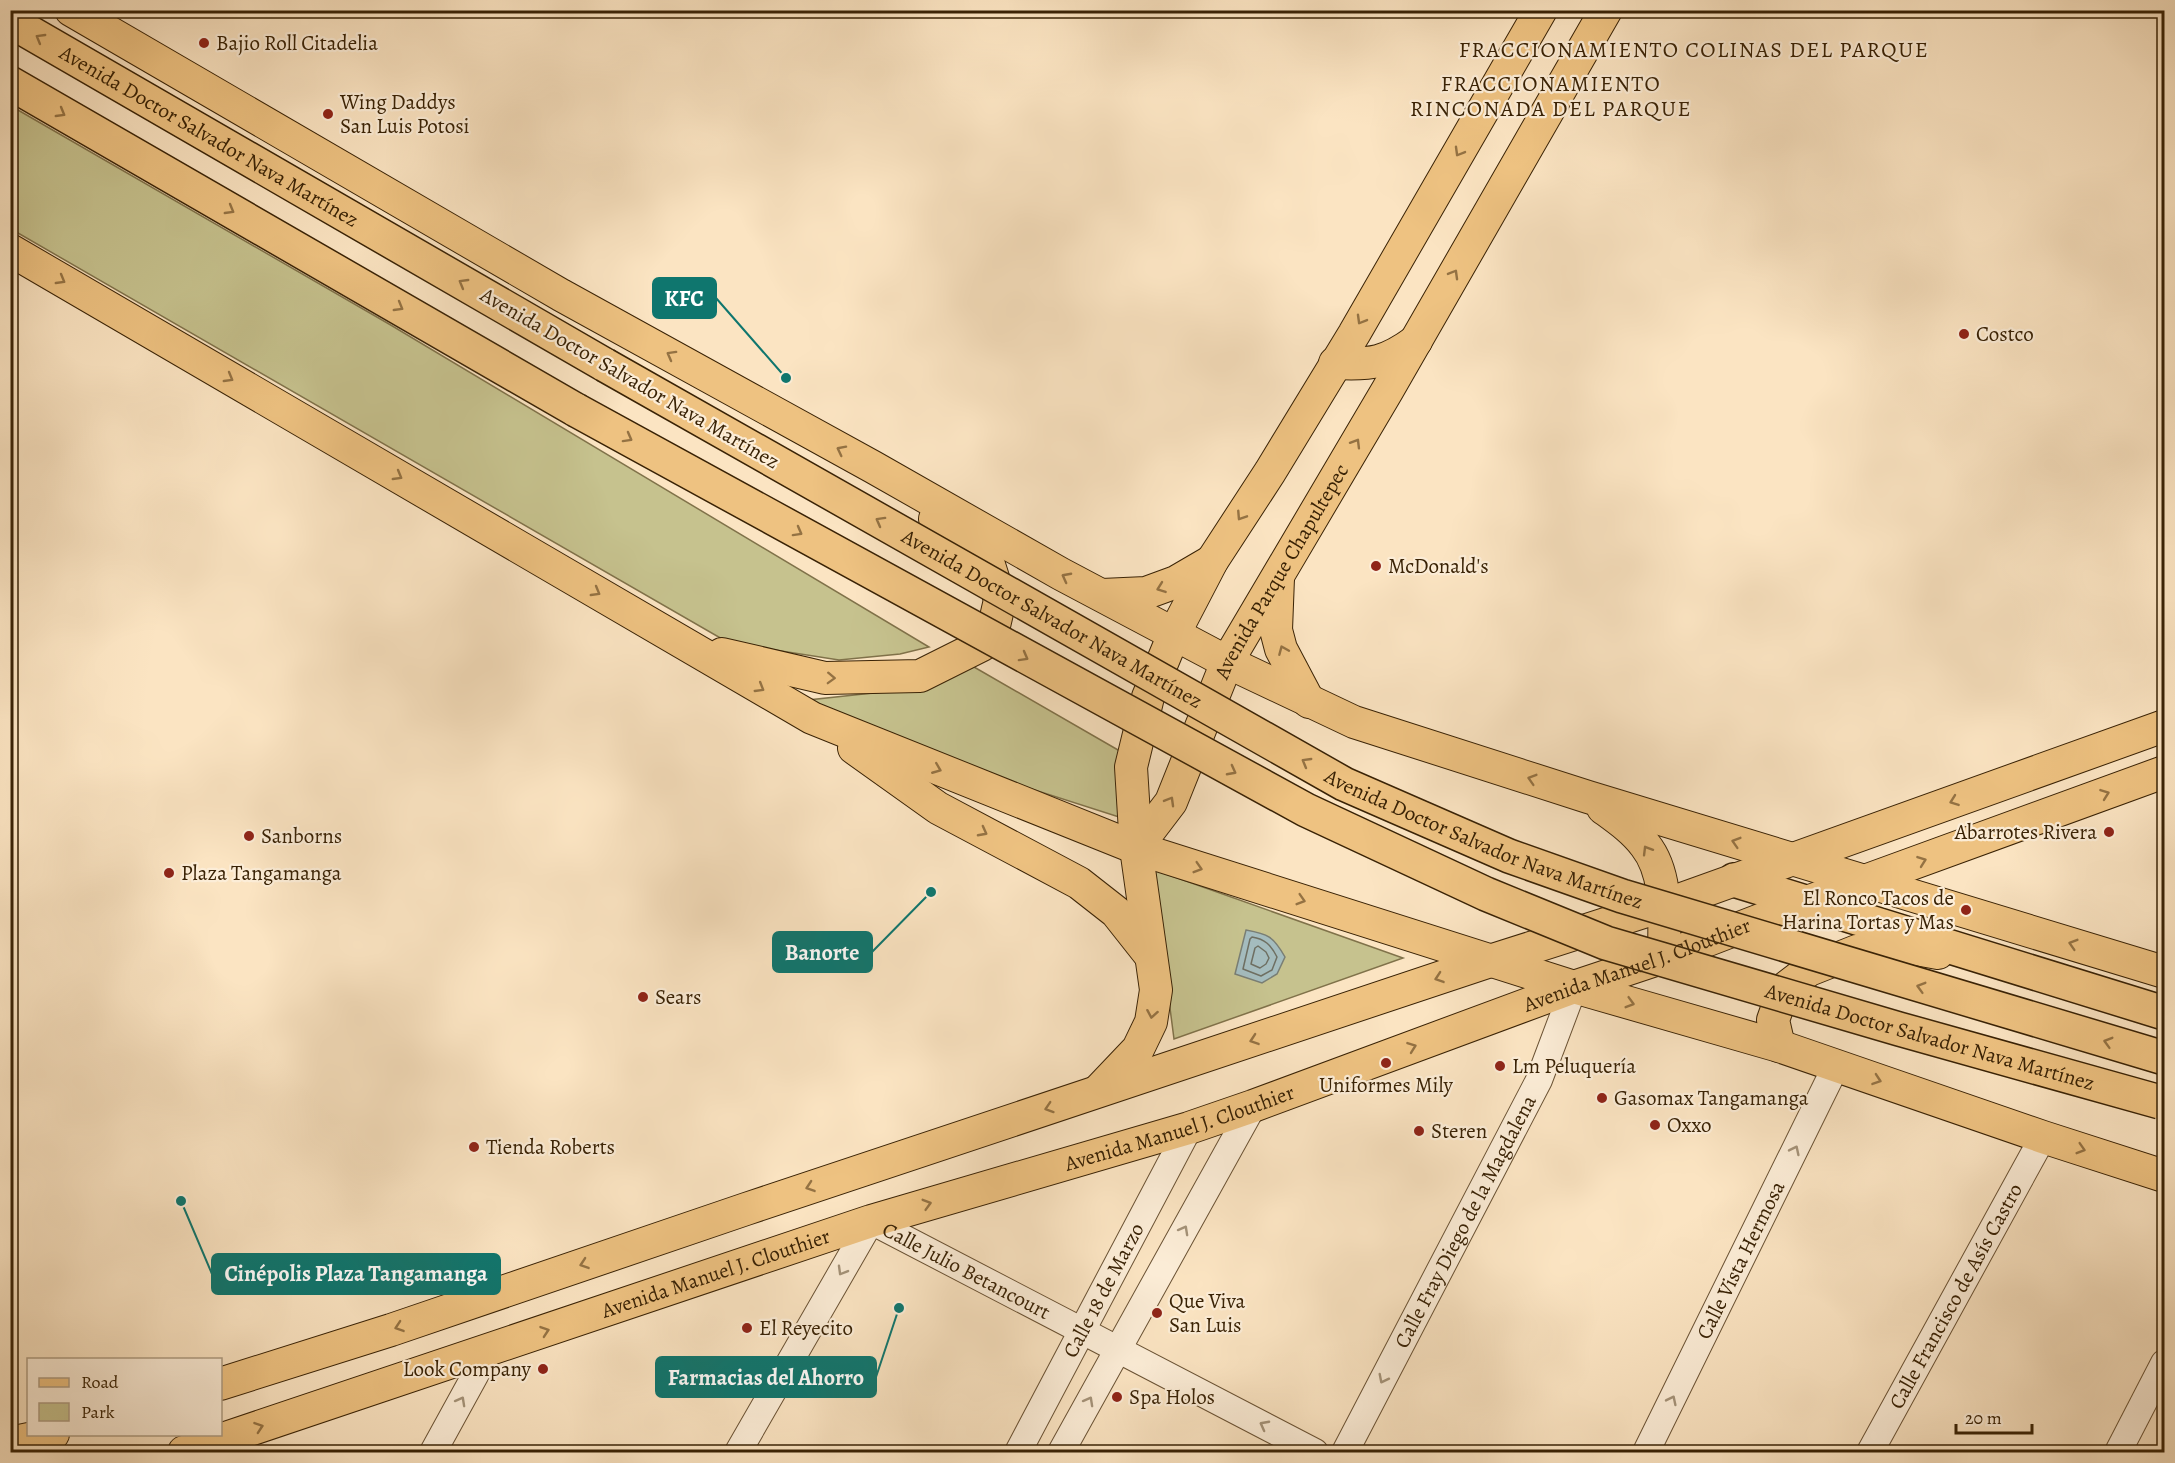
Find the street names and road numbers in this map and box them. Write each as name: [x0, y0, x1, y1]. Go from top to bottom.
street label: Avenida Doctor Salvador Nava Martínez: [54, 38, 364, 234]
street label: Avenida Doctor Salvador Nava Martínez: [475, 280, 785, 475]
street label: Avenida Parque Chapultepec: [1207, 458, 1355, 684]
street label: Avenida Doctor Salvador Nava Martínez: [896, 522, 1207, 715]
street label: Avenida Doctor Salvador Nava Martínez: [1319, 761, 1646, 915]
street label: Avenida Manuel J. Clouthier: [1519, 911, 1755, 1019]
street label: Avenida Doctor Salvador Nava Martínez: [1761, 976, 2098, 1097]
street label: Avenida Manuel J. Clouthier: [1060, 1078, 1298, 1178]
street label: Calle Fray Diego de la Magdalena: [1388, 1090, 1543, 1353]
street label: Calle Vista Hermosa: [1690, 1176, 1791, 1344]
street label: Calle Francisco de Asís Castro: [1882, 1178, 2029, 1414]
street label: Calle Julio Betancourt: [878, 1215, 1055, 1326]
street label: Calle 18 de Marzo: [1056, 1218, 1151, 1362]
street label: Avenida Manuel J. Clouthier: [597, 1222, 834, 1325]

